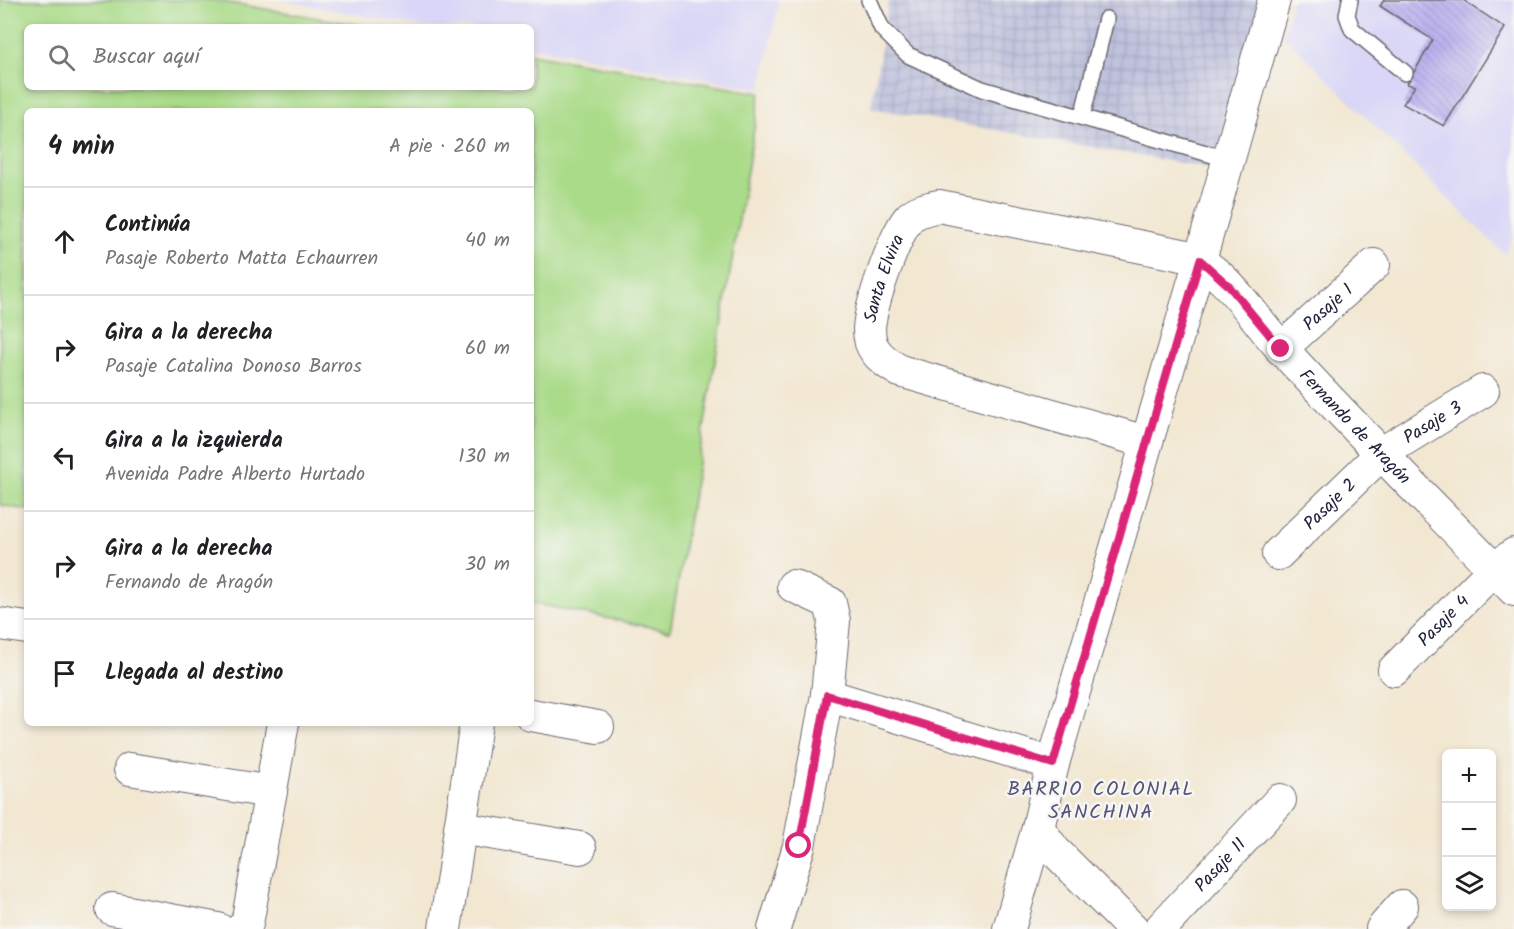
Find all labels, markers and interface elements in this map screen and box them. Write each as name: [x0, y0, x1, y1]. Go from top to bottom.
search box: [24, 24, 534, 90]
text: Buscar aquí: [93, 40, 200, 75]
icon: search: [45, 41, 78, 74]
text: 4 min: [48, 126, 115, 168]
text: A pie · 260 m: [389, 131, 510, 163]
text: Continúa: [105, 208, 190, 243]
icon: ahead: [48, 225, 81, 258]
text: 40 m: [465, 225, 510, 257]
street label: Santa Elvira: [857, 230, 913, 325]
text: Pasaje Roberto Matta Echaurren: [105, 243, 378, 275]
street label: Pasaje 1: [1297, 277, 1361, 339]
text: Gira a la derecha: [105, 316, 272, 351]
icon: right: [48, 333, 81, 366]
text: 60 m: [465, 333, 510, 365]
route end: [1267, 335, 1293, 361]
text: Pasaje Catalina Donoso Barros: [105, 351, 362, 383]
street label: Fernando de Aragón: [1291, 363, 1417, 492]
street label: Pasaje 3: [1398, 394, 1468, 453]
text: Gira a la izquierda: [105, 424, 283, 459]
icon: left: [48, 441, 81, 474]
text: 130 m: [458, 441, 510, 473]
text: Avenida Padre Alberto Hurtado: [105, 459, 365, 491]
street label: Pasaje 2: [1297, 472, 1364, 538]
text: Gira a la derecha: [105, 532, 272, 567]
icon: right: [48, 549, 81, 582]
text: 30 m: [465, 549, 510, 581]
text: Fernando de Aragón: [105, 567, 273, 599]
street label: Pasaje 4: [1411, 588, 1477, 654]
text: Llegada al destino: [105, 656, 283, 691]
icon: arrive: [48, 657, 81, 690]
map controls: [1442, 749, 1496, 911]
button: +: [1442, 749, 1496, 803]
district label: BARRIO COLONIAL SANCHINA: [1007, 774, 1195, 829]
button: −: [1442, 803, 1496, 857]
route start: [785, 832, 811, 858]
street label: Pasaje 11: [1188, 832, 1254, 899]
button: layers: [1442, 857, 1496, 911]

